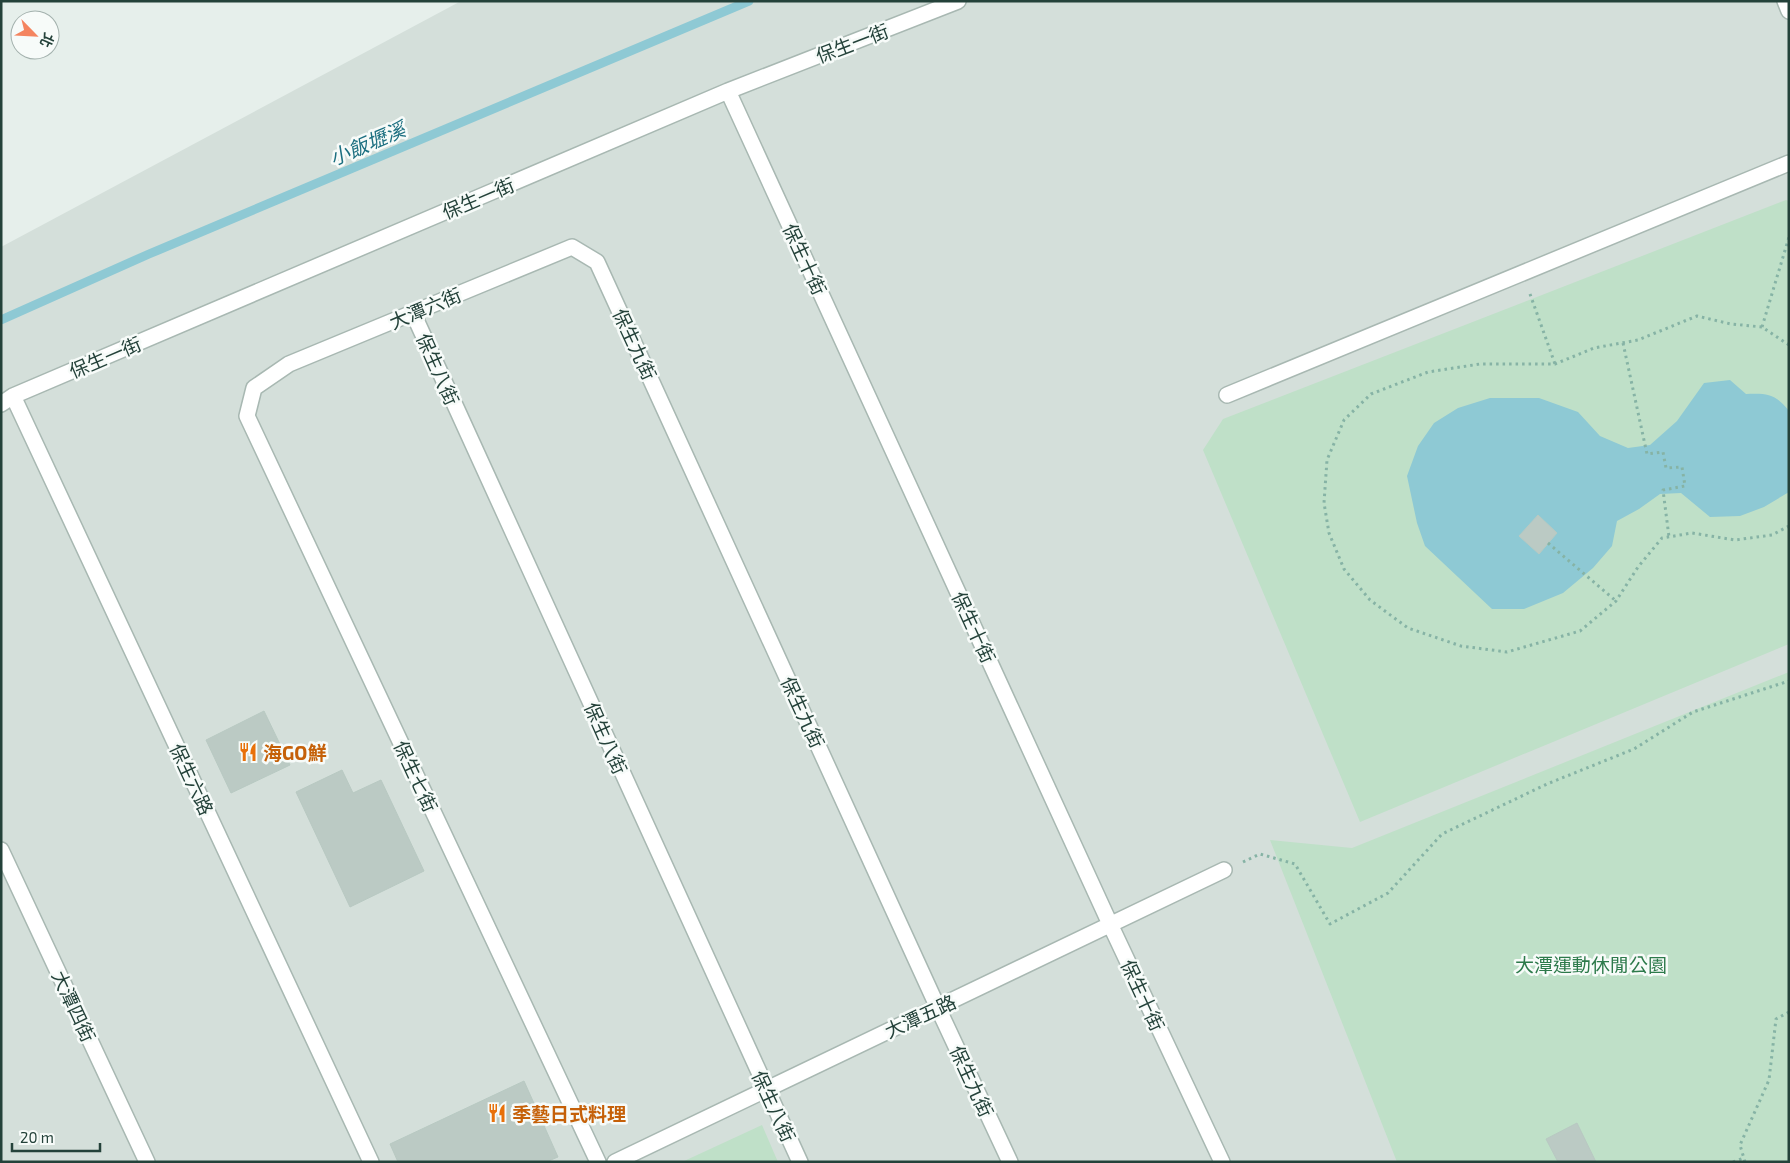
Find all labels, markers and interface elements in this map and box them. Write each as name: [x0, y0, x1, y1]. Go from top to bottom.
north arrow: [10, 10, 60, 60]
street label: 保生一街: [812, 19, 892, 67]
text: 北: [37, 31, 58, 50]
water label: 小飯壢溪: [325, 115, 411, 170]
street label: 保生一街: [439, 173, 517, 223]
street label: 保生十街: [779, 220, 831, 298]
street label: 大潭六街: [386, 283, 464, 333]
street label: 保生九街: [609, 305, 661, 383]
street label: 保生八街: [412, 330, 464, 408]
street label: 保生一街: [66, 332, 144, 382]
street label: 保生十街: [948, 588, 1000, 666]
street label: 保生九街: [777, 673, 829, 751]
street label: 保生八街: [580, 699, 632, 777]
street label: 保生七街: [390, 737, 442, 815]
street label: 保生六路: [166, 740, 218, 818]
restaurant icon: 海GO鮮: [237, 741, 259, 763]
place label: 海GO鮮: [263, 741, 326, 764]
park label: 大潭運動休閒公園: [1515, 953, 1667, 976]
street label: 保生十街: [1117, 956, 1169, 1034]
street label: 大潭四街: [48, 967, 100, 1045]
street label: 大潭五路: [881, 990, 959, 1042]
street label: 保生九街: [946, 1042, 998, 1120]
street label: 保生八街: [748, 1067, 800, 1145]
restaurant icon: 季藝日式料理: [486, 1102, 508, 1124]
place label: 季藝日式料理: [512, 1102, 626, 1125]
scale bar: [12, 1120, 100, 1152]
text: 20 m: [20, 1128, 54, 1146]

